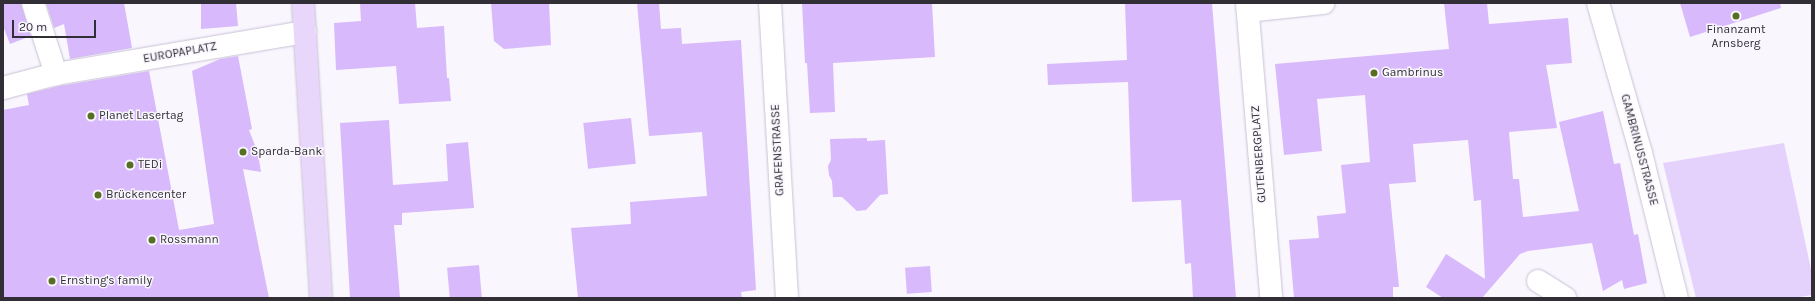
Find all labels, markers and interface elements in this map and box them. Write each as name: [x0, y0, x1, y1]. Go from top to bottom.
marker: Finanzamt Arnsberg: [1731, 11, 1741, 21]
scale bar: [14, 12, 98, 38]
text: 20 m: [19, 20, 47, 34]
place label: Finanzamt Arnsberg: [1707, 23, 1765, 51]
street label: EUROPAPLATZ: [142, 39, 218, 67]
place label: Gambrinus: [1382, 66, 1443, 80]
marker: Gambrinus: [1369, 68, 1379, 78]
street label: GAMBRINUSSTRASSE: [1617, 93, 1661, 207]
street label: GRAFENSTRASSE: [768, 104, 788, 196]
street label: GUTENBERGPLATZ: [1248, 105, 1270, 203]
place label: Planet Lasertag: [99, 109, 183, 123]
marker: Planet Lasertag: [86, 111, 96, 121]
place label: Sparda-Bank: [251, 145, 322, 159]
marker: Sparda-Bank: [238, 147, 248, 157]
place label: TEDi: [138, 158, 162, 172]
marker: TEDi: [125, 160, 135, 170]
place label: Brückencenter: [106, 188, 186, 202]
marker: Brückencenter: [93, 190, 103, 200]
place label: Rossmann: [160, 233, 219, 247]
marker: Rossmann: [147, 235, 157, 245]
place label: Ernsting's family: [60, 274, 152, 288]
marker: Ernsting's family: [47, 276, 57, 286]

